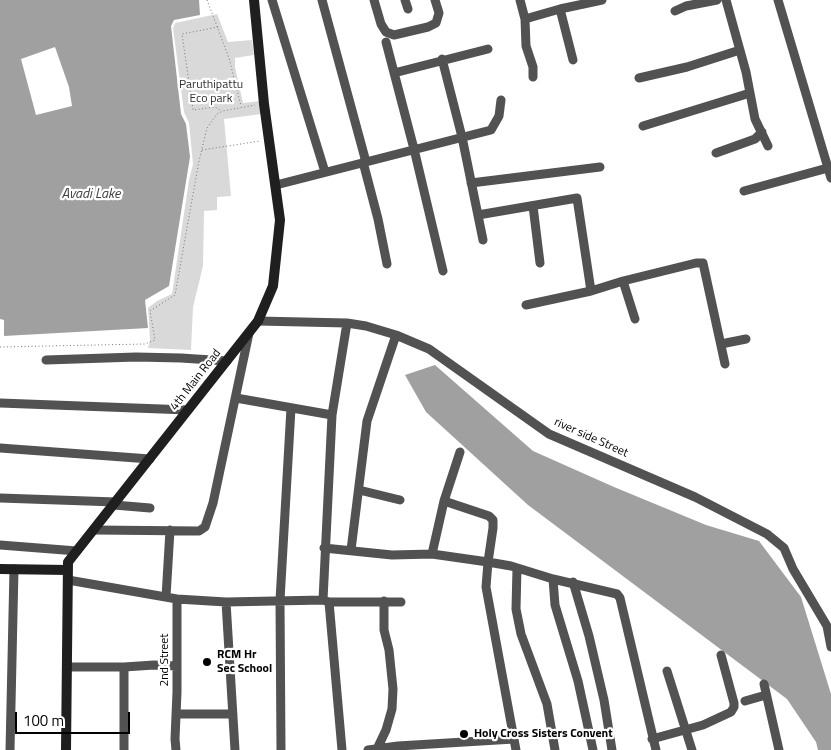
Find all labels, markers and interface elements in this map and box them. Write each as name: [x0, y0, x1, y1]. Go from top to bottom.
park label: Paruthipattu Eco park: [179, 78, 243, 106]
water label: Avadi Lake: [61, 187, 121, 203]
street label: 4th Main Road: [168, 346, 224, 414]
street label: river side Street: [552, 415, 630, 461]
street label: 2nd Street: [158, 633, 172, 687]
place label: RCM Hr Sec School: [217, 648, 272, 676]
marker: RCM Hr Sec School: [201, 656, 213, 668]
scale bar: [18, 702, 132, 734]
text: 100 m: [23, 709, 64, 732]
place label: Holy Cross Sisters Convent: [474, 727, 613, 741]
marker: Holy Cross Sisters Convent: [458, 728, 470, 740]

